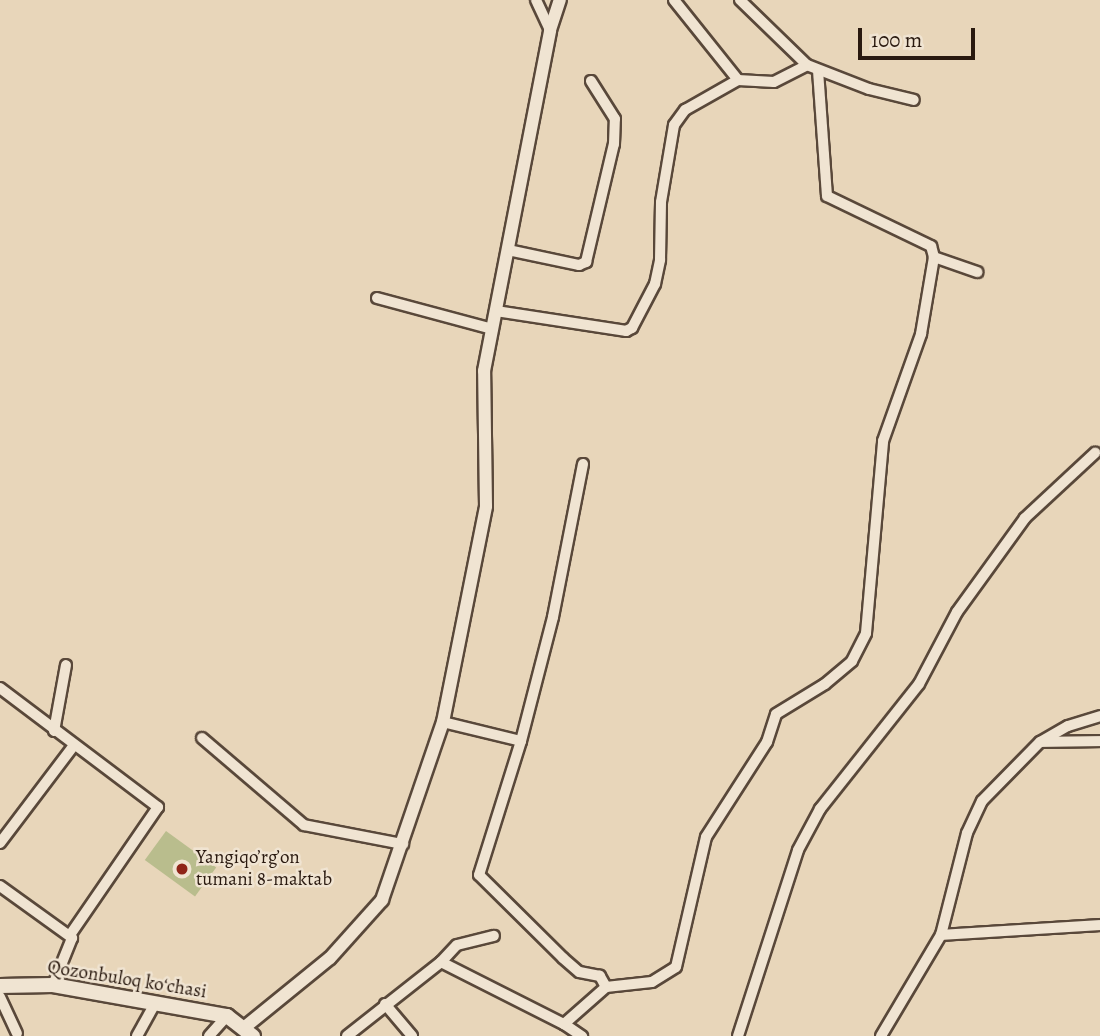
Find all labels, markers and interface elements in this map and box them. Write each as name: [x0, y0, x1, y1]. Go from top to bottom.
scale bar: [862, 14, 979, 58]
text: 100 m: [871, 26, 922, 54]
place label: Yangiqo’rg’on tumani 8-maktab: [196, 847, 332, 891]
marker: Yangiqo’rg’on tumani 8-maktab: [174, 861, 190, 877]
street label: Qozonbuloq koʻchasi: [46, 956, 208, 1004]

